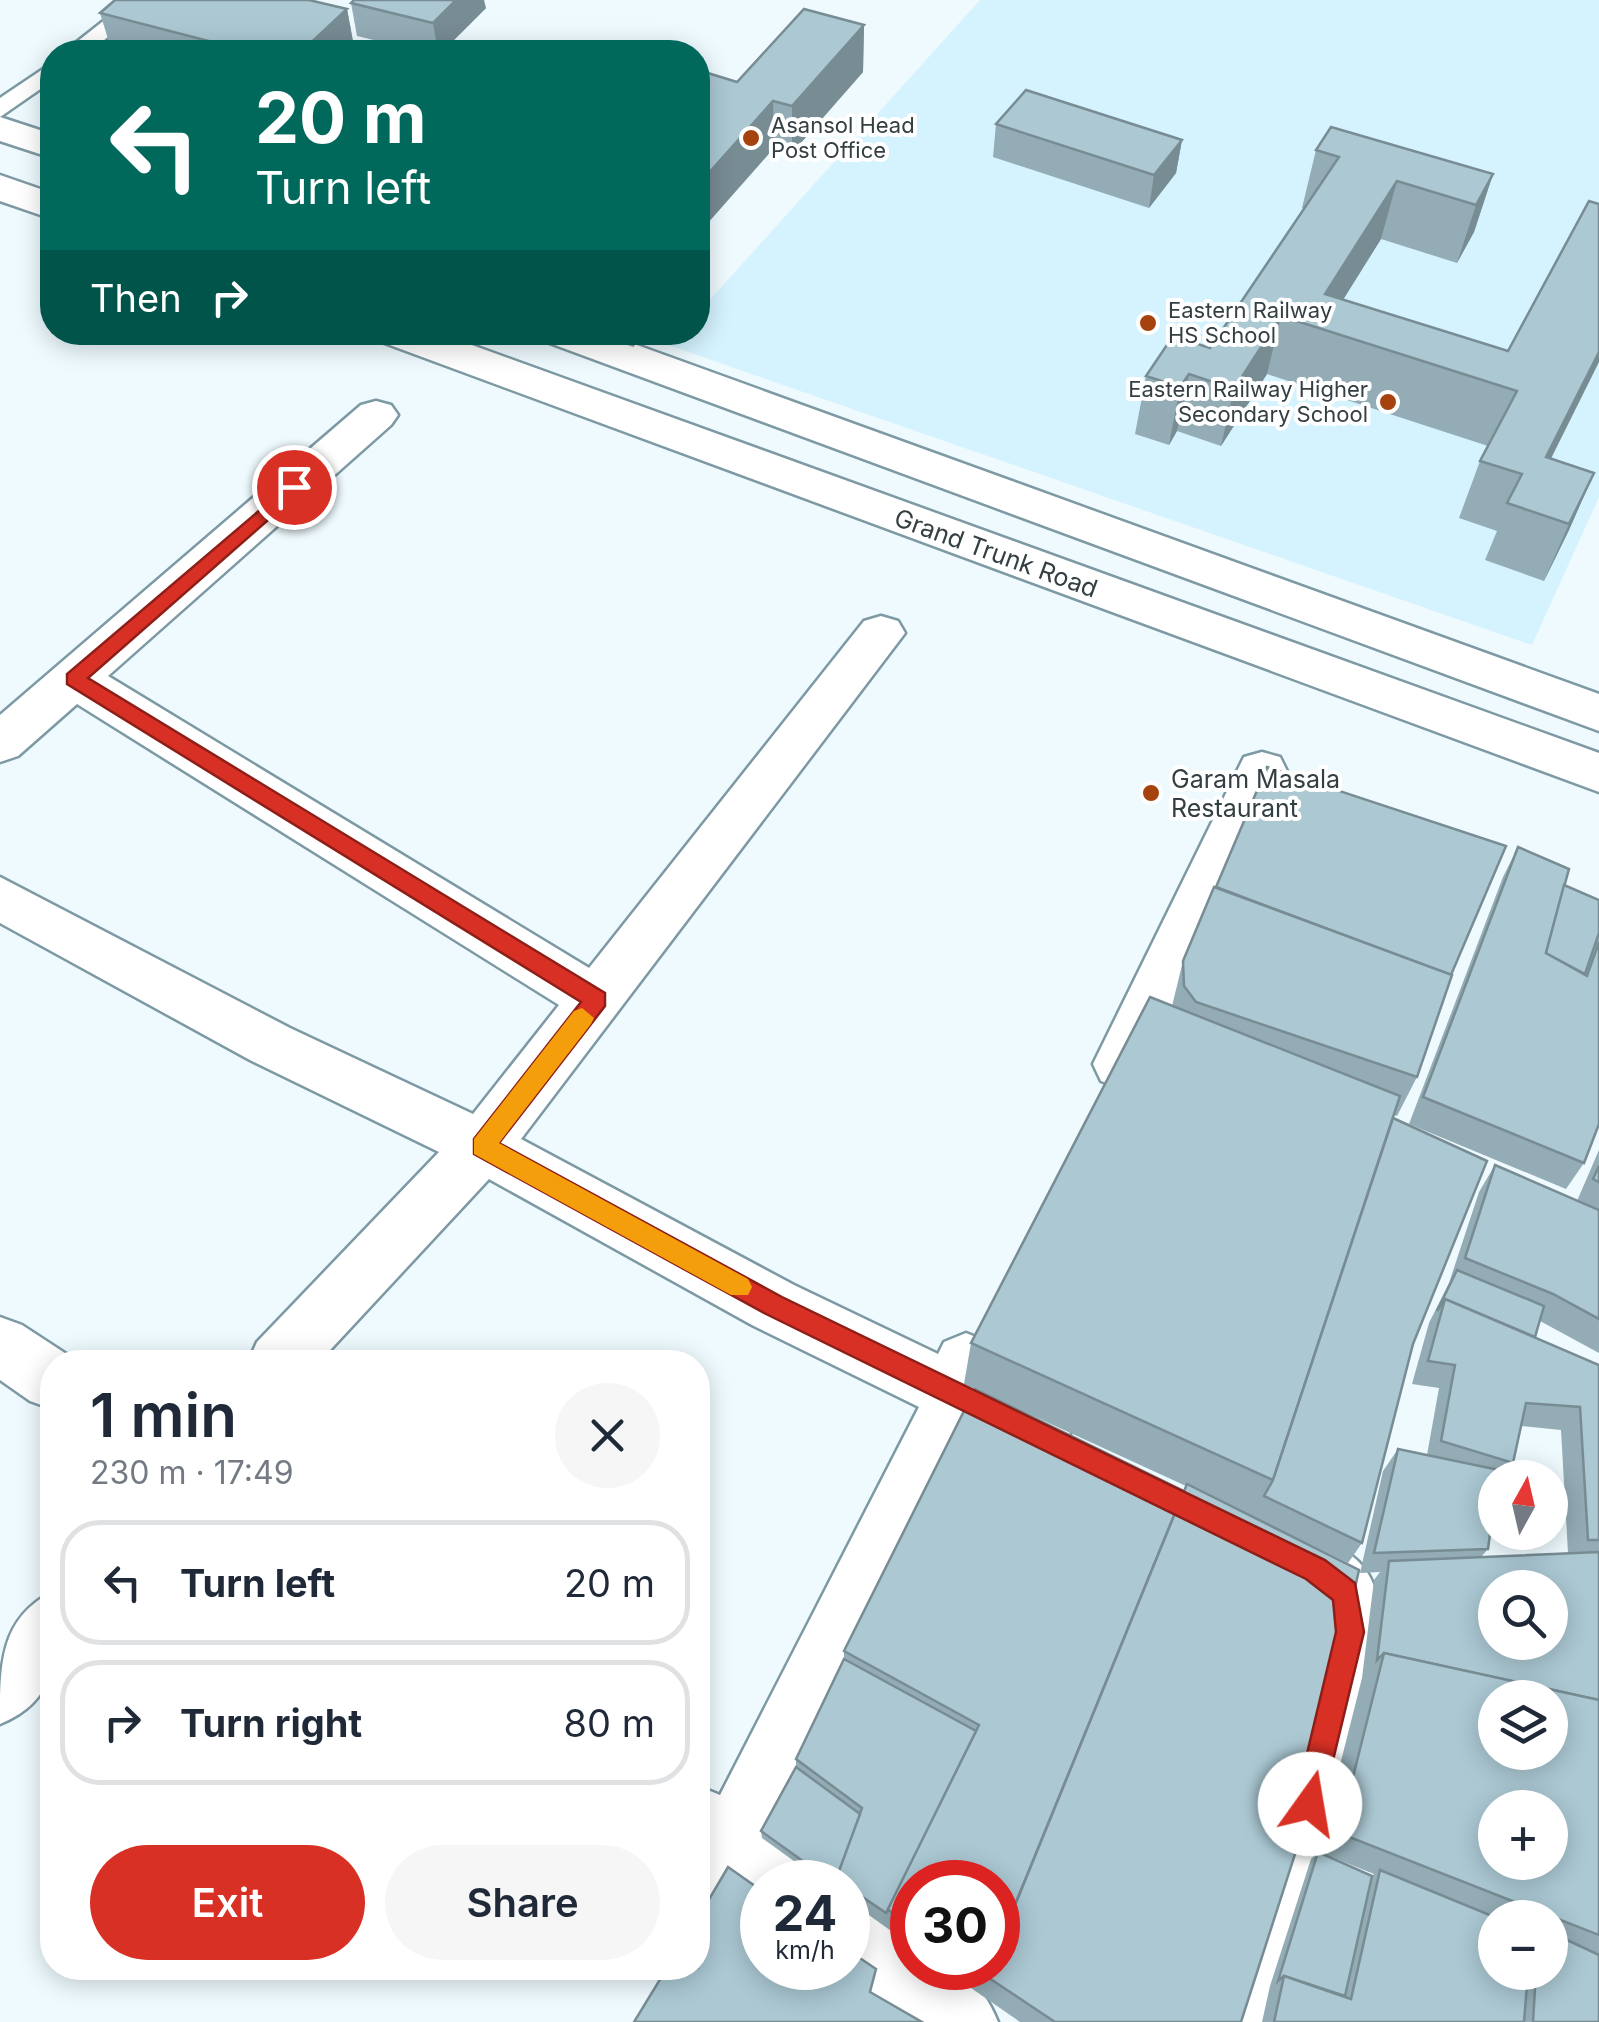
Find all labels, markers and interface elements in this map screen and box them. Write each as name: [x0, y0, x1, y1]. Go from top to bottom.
text: 20 m: [255, 75, 427, 160]
icon: left: [90, 80, 220, 210]
place label: Asansol Head Post Office: [771, 112, 915, 163]
marker: Asansol Head Post Office: [740, 127, 762, 149]
text: Turn left: [255, 160, 431, 215]
icon: right: [202, 270, 257, 325]
text: Then: [90, 275, 182, 321]
place label: Eastern Railway HS School: [1168, 297, 1332, 348]
marker: Eastern Railway HS School: [1137, 312, 1159, 334]
place label: Eastern Railway Higher Secondary School: [1128, 376, 1368, 427]
marker: Eastern Railway Higher Secondary School: [1377, 391, 1399, 413]
pin: [252, 445, 337, 530]
icon: arrive: [267, 460, 322, 515]
street label: Grand Trunk Road: [890, 502, 1102, 604]
place label: Garam Masala Restaurant: [1171, 764, 1340, 823]
marker: Garam Masala Restaurant: [1140, 782, 1162, 804]
text: 1 min: [90, 1379, 237, 1451]
button: close: [555, 1383, 660, 1488]
text: 230 m · 17:49: [90, 1453, 294, 1492]
north arrow: [1478, 1460, 1568, 1550]
map controls: [1478, 1460, 1568, 1990]
icon: left: [95, 1555, 150, 1610]
text: Turn left: [180, 1560, 335, 1606]
text: 20 m: [564, 1560, 655, 1606]
button: search: [1478, 1570, 1568, 1660]
button: layers: [1478, 1680, 1568, 1770]
icon: right: [95, 1695, 150, 1750]
text: Turn right: [180, 1700, 362, 1746]
text: 80 m: [564, 1700, 655, 1746]
position arrow: [1258, 1752, 1362, 1856]
button: +: [1478, 1790, 1568, 1880]
button: Exit: [90, 1845, 365, 1960]
button: Share: [385, 1845, 660, 1960]
speed limit sign: 30: [890, 1860, 1020, 1990]
text: 24: [773, 1883, 837, 1943]
button: −: [1478, 1900, 1568, 1990]
text: km/h: [775, 1935, 835, 1965]

